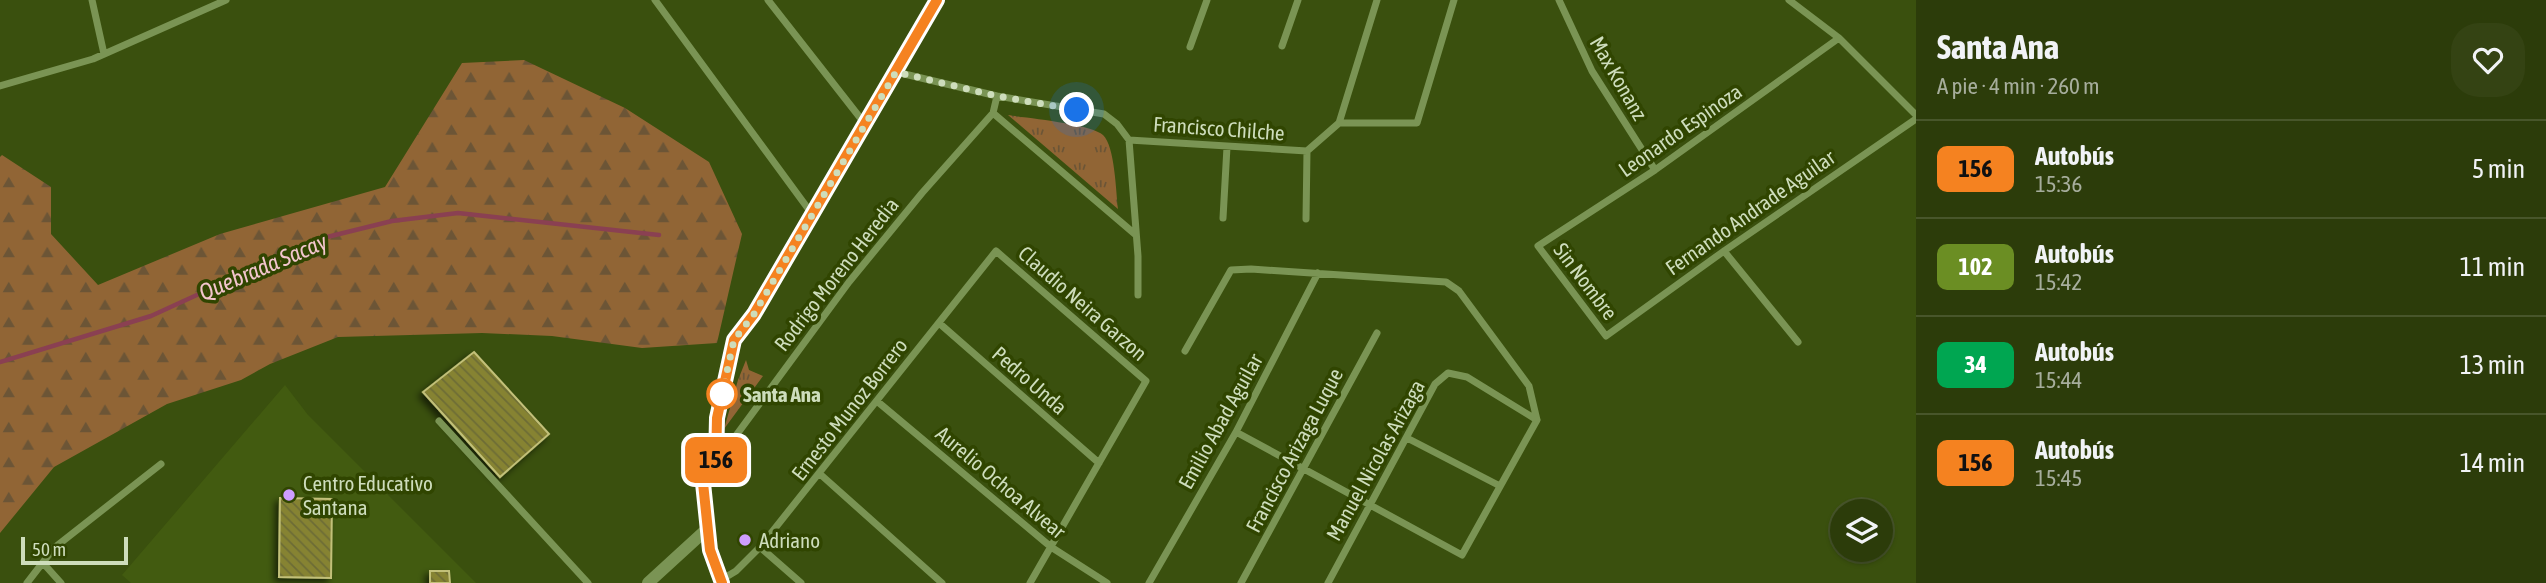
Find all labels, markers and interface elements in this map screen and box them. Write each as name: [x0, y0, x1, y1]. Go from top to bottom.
button: heart: [2451, 23, 2525, 97]
text: Santa Ana: [1937, 28, 2059, 66]
street label: Max Konanz: [1585, 32, 1653, 124]
text: A pie · 4 min · 260 m: [1937, 73, 2100, 99]
street label: Leonardo Espinoza: [1614, 79, 1746, 181]
your location: [1059, 92, 1094, 127]
street label: Francisco Chilche: [1153, 111, 1285, 145]
text: Autobús: [2035, 141, 2114, 171]
street label: Fernando Andrade Aguilar: [1661, 144, 1840, 279]
text: 5 min: [2472, 154, 2525, 184]
text: 156: [1959, 155, 1992, 182]
text: 15:36: [2035, 171, 2082, 197]
street label: Rodrigo Moreno Heredia: [769, 193, 903, 355]
water label: Quebrada Sacay: [195, 228, 331, 306]
street label: Sin Nombre: [1549, 238, 1623, 324]
text: Autobús: [2035, 239, 2114, 269]
street label: Claudio Neira Garzon: [1014, 241, 1152, 365]
text: 11 min: [2460, 252, 2525, 282]
text: 102: [1959, 253, 1992, 280]
text: 15:42: [2035, 269, 2082, 295]
street label: Ernesto Munoz Borrero: [786, 333, 912, 485]
text: Autobús: [2035, 337, 2114, 367]
street label: Pedro Unda: [988, 341, 1072, 419]
street label: Emilio Abad Aguilar: [1173, 349, 1267, 493]
text: 13 min: [2460, 350, 2525, 380]
text: 34: [1964, 351, 1987, 378]
street label: Francisco Arizaga Luque: [1241, 364, 1347, 536]
text: 15:44: [2035, 367, 2082, 393]
street label: Manuel Nicolas Arizaga: [1321, 376, 1429, 544]
marker: Santa Ana: [707, 379, 737, 409]
place label: Santa Ana: [743, 382, 821, 406]
street label: Aurelio Ochoa Alvear: [931, 421, 1071, 544]
text: Autobús: [2035, 435, 2114, 465]
line badge: 156: [676, 437, 756, 483]
text: 156: [699, 446, 733, 473]
text: 14 min: [2460, 448, 2525, 478]
text: 156: [1959, 449, 1992, 476]
text: 15:45: [2035, 465, 2082, 491]
place label: Centro Educativo Santana: [303, 471, 433, 519]
marker: Centro Educativo Santana: [281, 487, 297, 503]
map controls: [1830, 499, 1893, 562]
button: layers: [1830, 499, 1893, 562]
place label: Adriano: [759, 528, 820, 552]
marker: Adriano: [737, 532, 753, 548]
scale bar: [21, 534, 128, 566]
text: 50 m: [32, 538, 66, 560]

